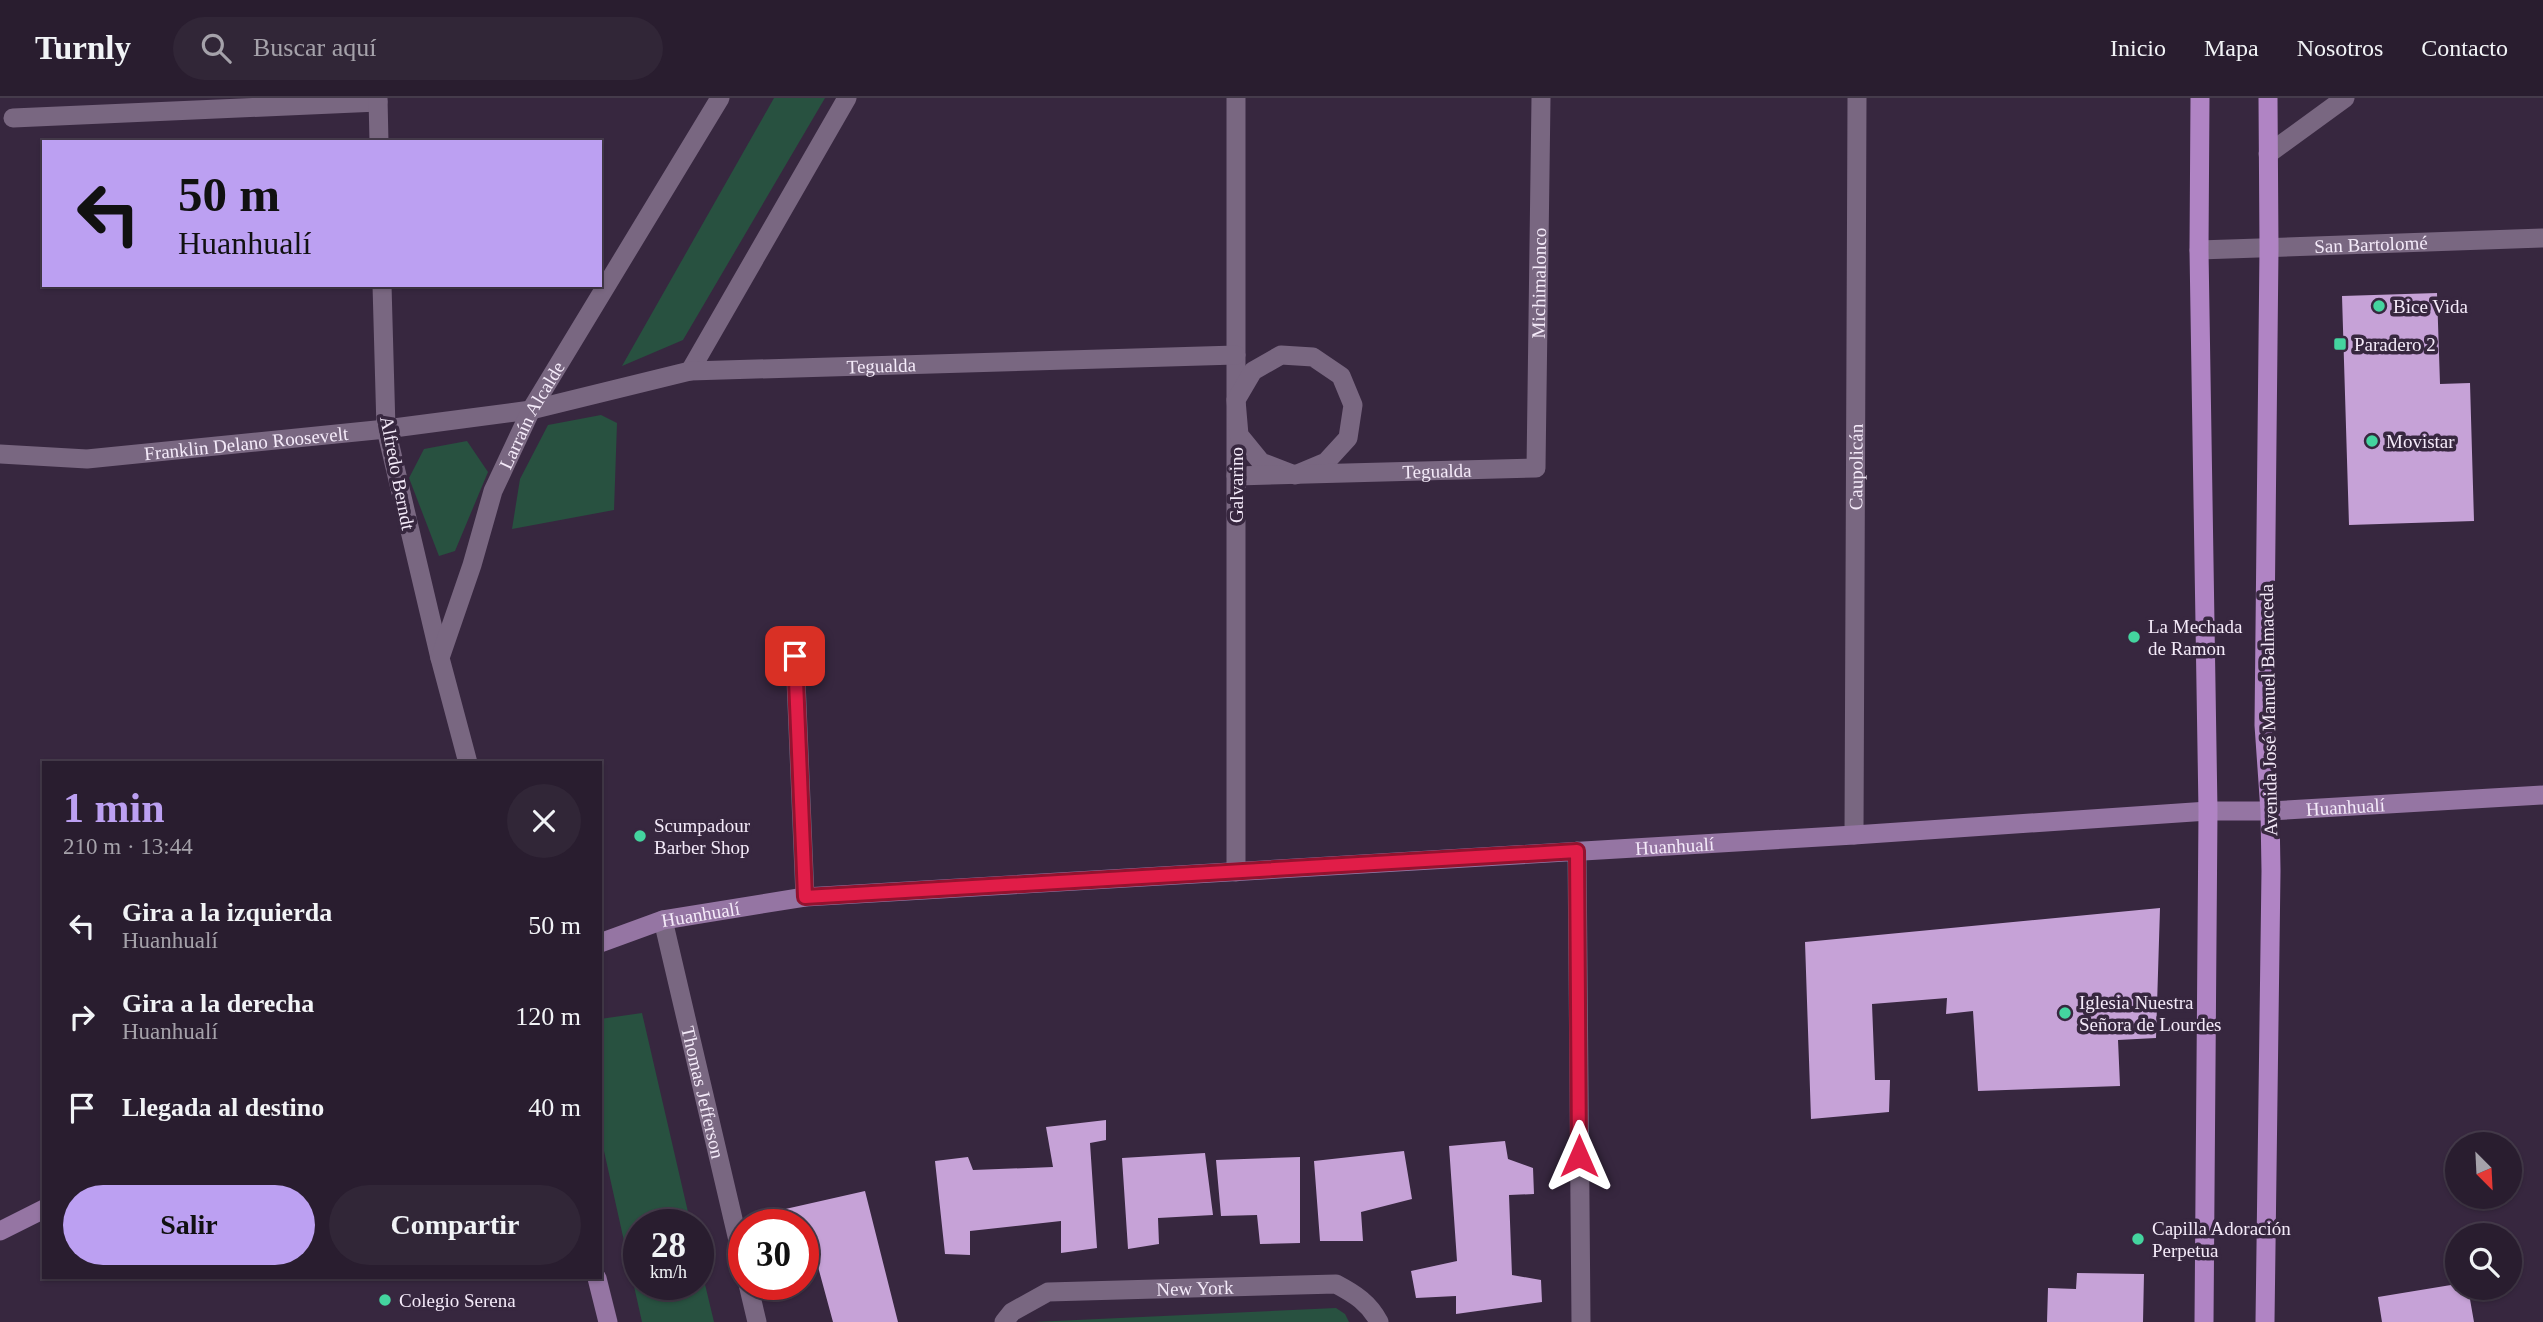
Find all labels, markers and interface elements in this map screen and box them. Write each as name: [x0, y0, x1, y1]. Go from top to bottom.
search box: [173, 17, 663, 80]
icon: search: [197, 29, 235, 67]
text: Turnly: [35, 30, 131, 66]
text: Buscar aquí: [253, 33, 376, 62]
text: Inicio: [2110, 35, 2166, 61]
text: Mapa: [2204, 35, 2259, 61]
text: Nosotros: [2297, 35, 2383, 61]
text: Contacto: [2421, 35, 2508, 61]
text: 50 m: [178, 167, 280, 222]
icon: left: [63, 168, 154, 259]
text: Huanhualí: [178, 225, 311, 261]
street label: Michimalonco: [1528, 228, 1550, 339]
street label: San Bartolomé: [2314, 232, 2428, 257]
place label: Bice Vida: [2393, 296, 2469, 317]
marker: Bice Vida: [2371, 298, 2387, 314]
place label: Paradero 2: [2354, 334, 2436, 355]
marker: Paradero 2: [2332, 336, 2348, 352]
street label: Tegualda: [846, 354, 917, 377]
street label: Larraín Alcalde: [495, 358, 569, 472]
street label: Alfredo Berndt: [376, 414, 419, 533]
street label: Franklin Delano Roosevelt: [143, 423, 350, 464]
street label: Caupolicán: [1845, 423, 1867, 510]
place label: Movistar: [2386, 431, 2455, 452]
marker: Movistar: [2364, 433, 2380, 449]
street label: Galvarino: [1226, 447, 1247, 523]
street label: Tegualda: [1402, 460, 1472, 483]
street label: Avenida José Manuel Balmaceda: [2256, 583, 2281, 836]
place label: La Mechada de Ramon: [2148, 616, 2243, 659]
pin: [765, 626, 825, 686]
marker: La Mechada de Ramon: [2126, 629, 2142, 645]
icon: arrive: [776, 637, 814, 675]
button: close: [507, 784, 581, 858]
text: 1 min: [63, 785, 165, 831]
street label: Huanhualí: [2305, 794, 2386, 820]
place label: Scumpadour Barber Shop: [654, 815, 751, 858]
marker: Scumpadour Barber Shop: [632, 828, 648, 844]
street label: Huanhualí: [1634, 833, 1715, 859]
text: 210 m · 13:44: [63, 834, 193, 859]
text: Gira a la izquierda: [122, 898, 332, 927]
street label: Huanhualí: [660, 898, 742, 931]
icon: left: [63, 907, 101, 945]
text: 50 m: [528, 911, 581, 940]
text: Huanhualí: [122, 928, 218, 953]
text: Gira a la derecha: [122, 989, 314, 1018]
place label: Iglesia Nuestra Señora de Lourdes: [2079, 992, 2221, 1035]
icon: right: [63, 998, 101, 1036]
text: 120 m: [515, 1002, 581, 1031]
marker: Iglesia Nuestra Señora de Lourdes: [2057, 1005, 2073, 1021]
text: Huanhualí: [122, 1019, 218, 1044]
street label: Thomas Jefferson: [677, 1024, 729, 1161]
icon: arrive: [63, 1089, 101, 1127]
text: Llegada al destino: [122, 1093, 324, 1122]
text: 40 m: [528, 1093, 581, 1122]
position arrow: [1542, 1119, 1616, 1193]
north arrow: [2445, 1132, 2522, 1209]
map controls: [2445, 1132, 2522, 1300]
button: Salir: [63, 1185, 315, 1265]
button: Compartir: [329, 1185, 581, 1265]
speed limit sign: 30: [728, 1209, 819, 1300]
place label: Capilla Adoración Perpetua: [2152, 1218, 2291, 1261]
button: search: [2445, 1223, 2522, 1300]
text: 28: [651, 1226, 686, 1265]
marker: Capilla Adoración Perpetua: [2130, 1231, 2146, 1247]
text: km/h: [650, 1262, 687, 1282]
street label: New York: [1156, 1277, 1234, 1300]
place label: Colegio Serena: [399, 1290, 516, 1311]
marker: Colegio Serena: [377, 1292, 393, 1308]

